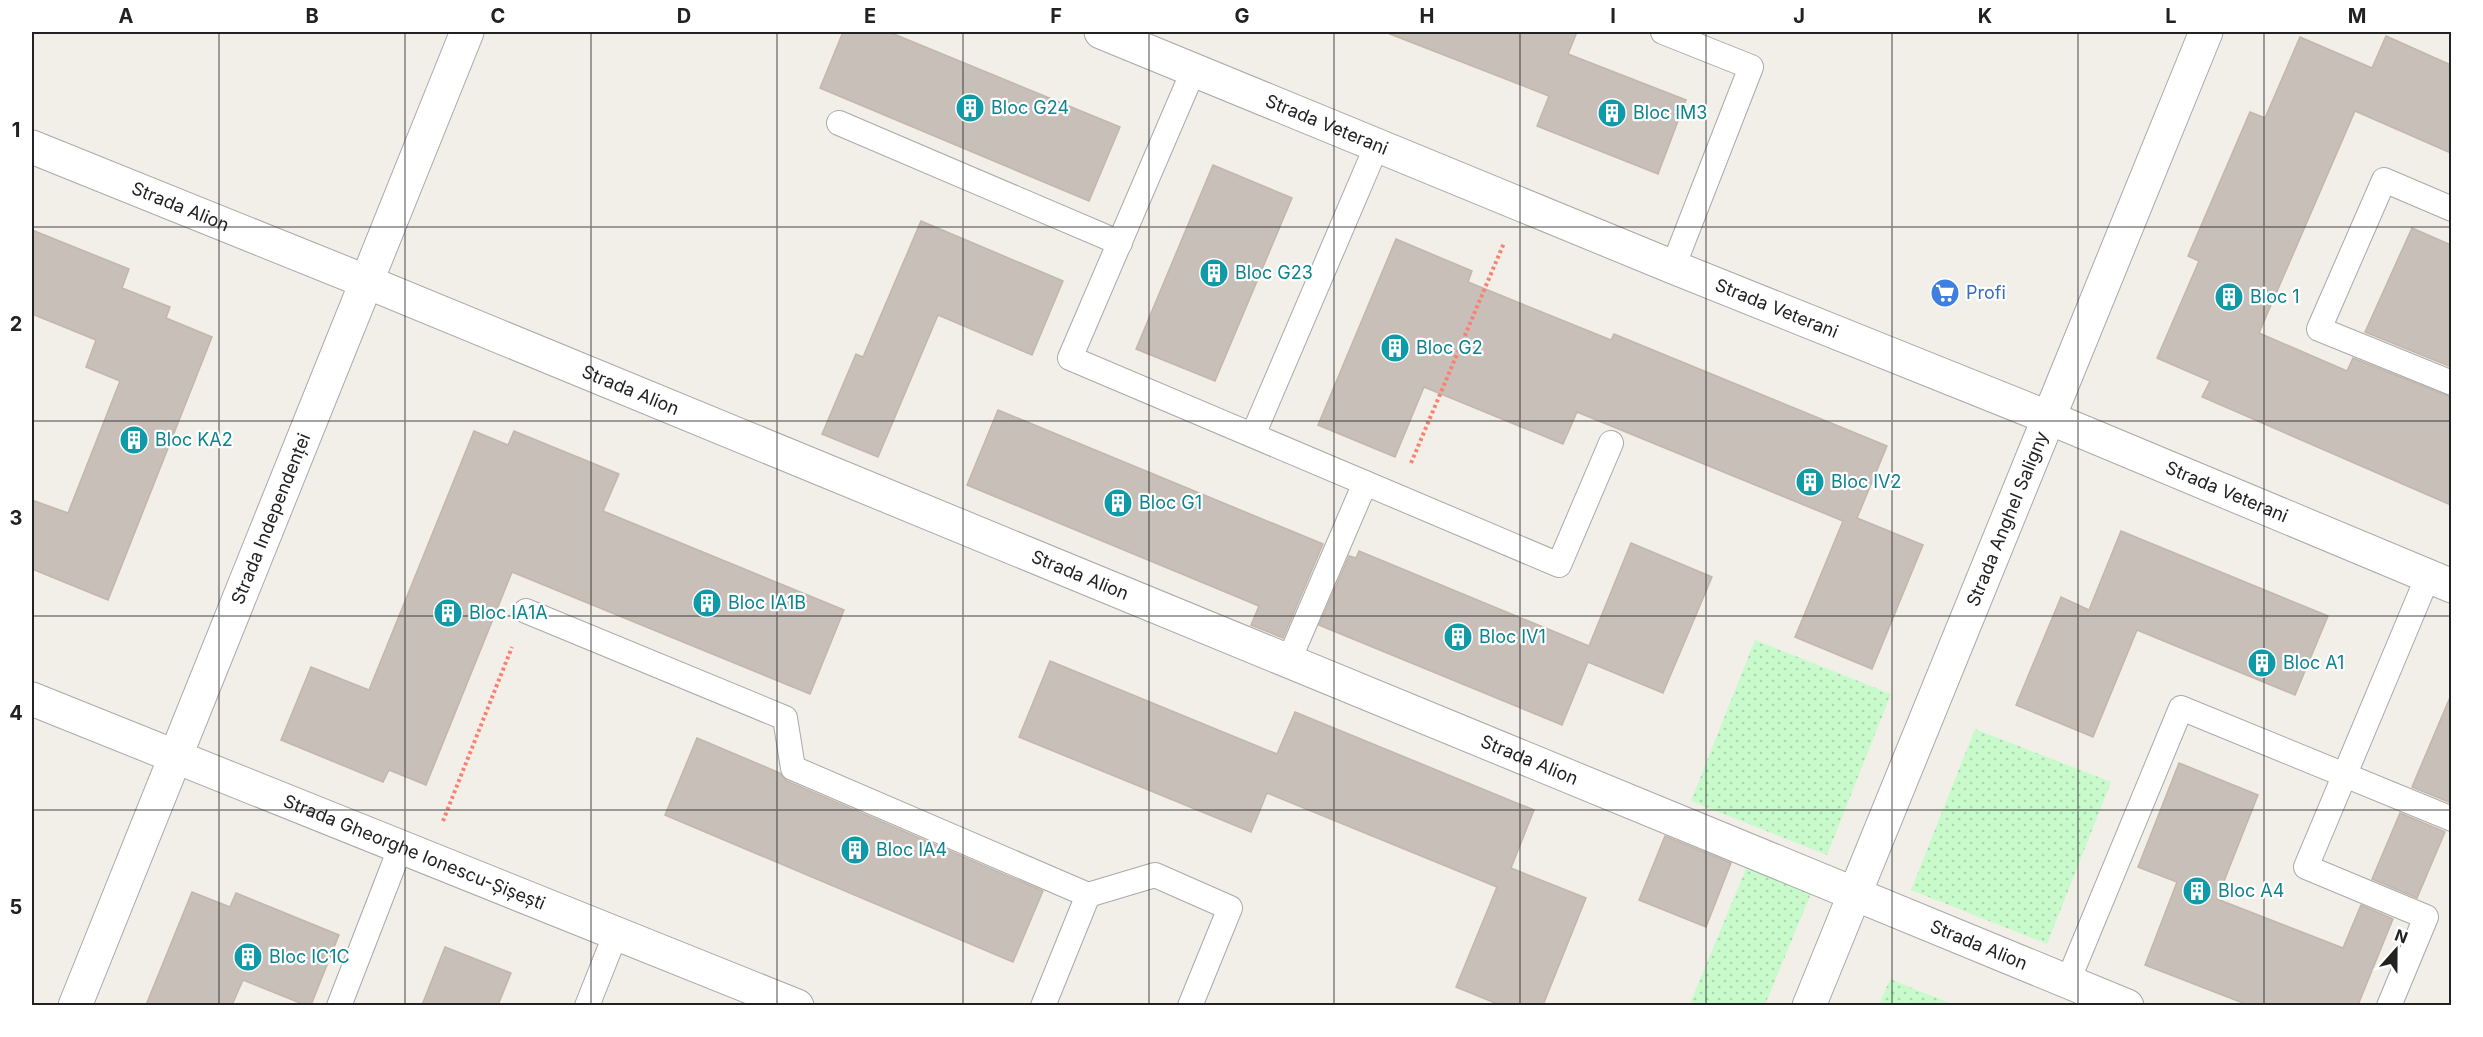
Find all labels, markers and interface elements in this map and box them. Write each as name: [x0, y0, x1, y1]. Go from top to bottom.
text: A: [119, 4, 134, 28]
text: B: [305, 4, 319, 28]
text: C: [491, 4, 505, 28]
text: D: [677, 4, 691, 28]
text: E: [864, 4, 876, 28]
text: F: [1050, 4, 1062, 28]
text: G: [1234, 4, 1250, 28]
text: H: [1420, 4, 1434, 28]
text: I: [1610, 4, 1616, 28]
text: J: [1793, 4, 1805, 28]
text: K: [1978, 4, 1992, 28]
text: L: [2165, 4, 2177, 28]
text: M: [2348, 4, 2366, 28]
street label: Strada Veterani: [1262, 90, 1391, 159]
building icon: Bloc G24: [954, 92, 986, 124]
place label: Bloc G24: [991, 97, 1069, 118]
building icon: Bloc IM3: [1596, 97, 1628, 129]
place label: Bloc IM3: [1633, 102, 1708, 123]
text: 1: [12, 118, 20, 142]
street label: Strada Alion: [129, 177, 232, 235]
building icon: Bloc G23: [1198, 257, 1230, 289]
place label: Bloc G23: [1235, 262, 1313, 283]
street label: Strada Veterani: [1712, 274, 1841, 342]
supermarket icon: Profi: [1929, 277, 1961, 309]
building icon: Bloc 1: [2213, 281, 2245, 313]
place label: Profi: [1966, 282, 2006, 303]
place label: Bloc 1: [2250, 286, 2300, 307]
text: 2: [10, 312, 22, 336]
building icon: Bloc G2: [1379, 332, 1411, 364]
place label: Bloc G2: [1416, 337, 1483, 358]
street label: Strada Alion: [579, 361, 682, 419]
building icon: Bloc KA2: [118, 424, 150, 456]
street label: Strada Anghel Saligny: [1962, 428, 2052, 609]
place label: Bloc KA2: [155, 429, 233, 450]
street label: Strada Independenței: [227, 430, 314, 607]
street label: Strada Veterani: [2162, 457, 2291, 526]
building icon: Bloc IV2: [1794, 466, 1826, 498]
place label: Bloc IV2: [1831, 471, 1902, 492]
building icon: Bloc G1: [1102, 487, 1134, 519]
place label: Bloc G1: [1139, 492, 1202, 513]
text: 3: [10, 506, 22, 530]
street label: Strada Alion: [1028, 545, 1132, 604]
building icon: Bloc IA1B: [691, 587, 723, 619]
place label: Bloc IA1B: [728, 592, 806, 613]
building icon: Bloc IA1A: [432, 597, 464, 629]
place label: Bloc IA1A: [469, 602, 548, 623]
building icon: Bloc IV1: [1442, 621, 1474, 653]
place label: Bloc IV1: [1479, 626, 1546, 647]
building icon: Bloc A1: [2246, 647, 2278, 679]
place label: Bloc A1: [2283, 652, 2344, 673]
text: 4: [9, 701, 23, 725]
street label: Strada Alion: [1478, 730, 1581, 789]
street label: Strada Gheorghe Ionescu-Șișești: [281, 790, 548, 914]
building icon: Bloc IA4: [839, 834, 871, 866]
place label: Bloc IA4: [876, 839, 947, 860]
building icon: Bloc A4: [2181, 875, 2213, 907]
place label: Bloc A4: [2218, 880, 2284, 901]
text: 5: [10, 895, 22, 919]
street label: Strada Alion: [1927, 915, 2031, 974]
north arrow: [2366, 920, 2426, 980]
text: N: [2392, 924, 2411, 948]
building icon: Bloc IC1C: [232, 941, 264, 973]
place label: Bloc IC1C: [269, 946, 350, 967]

